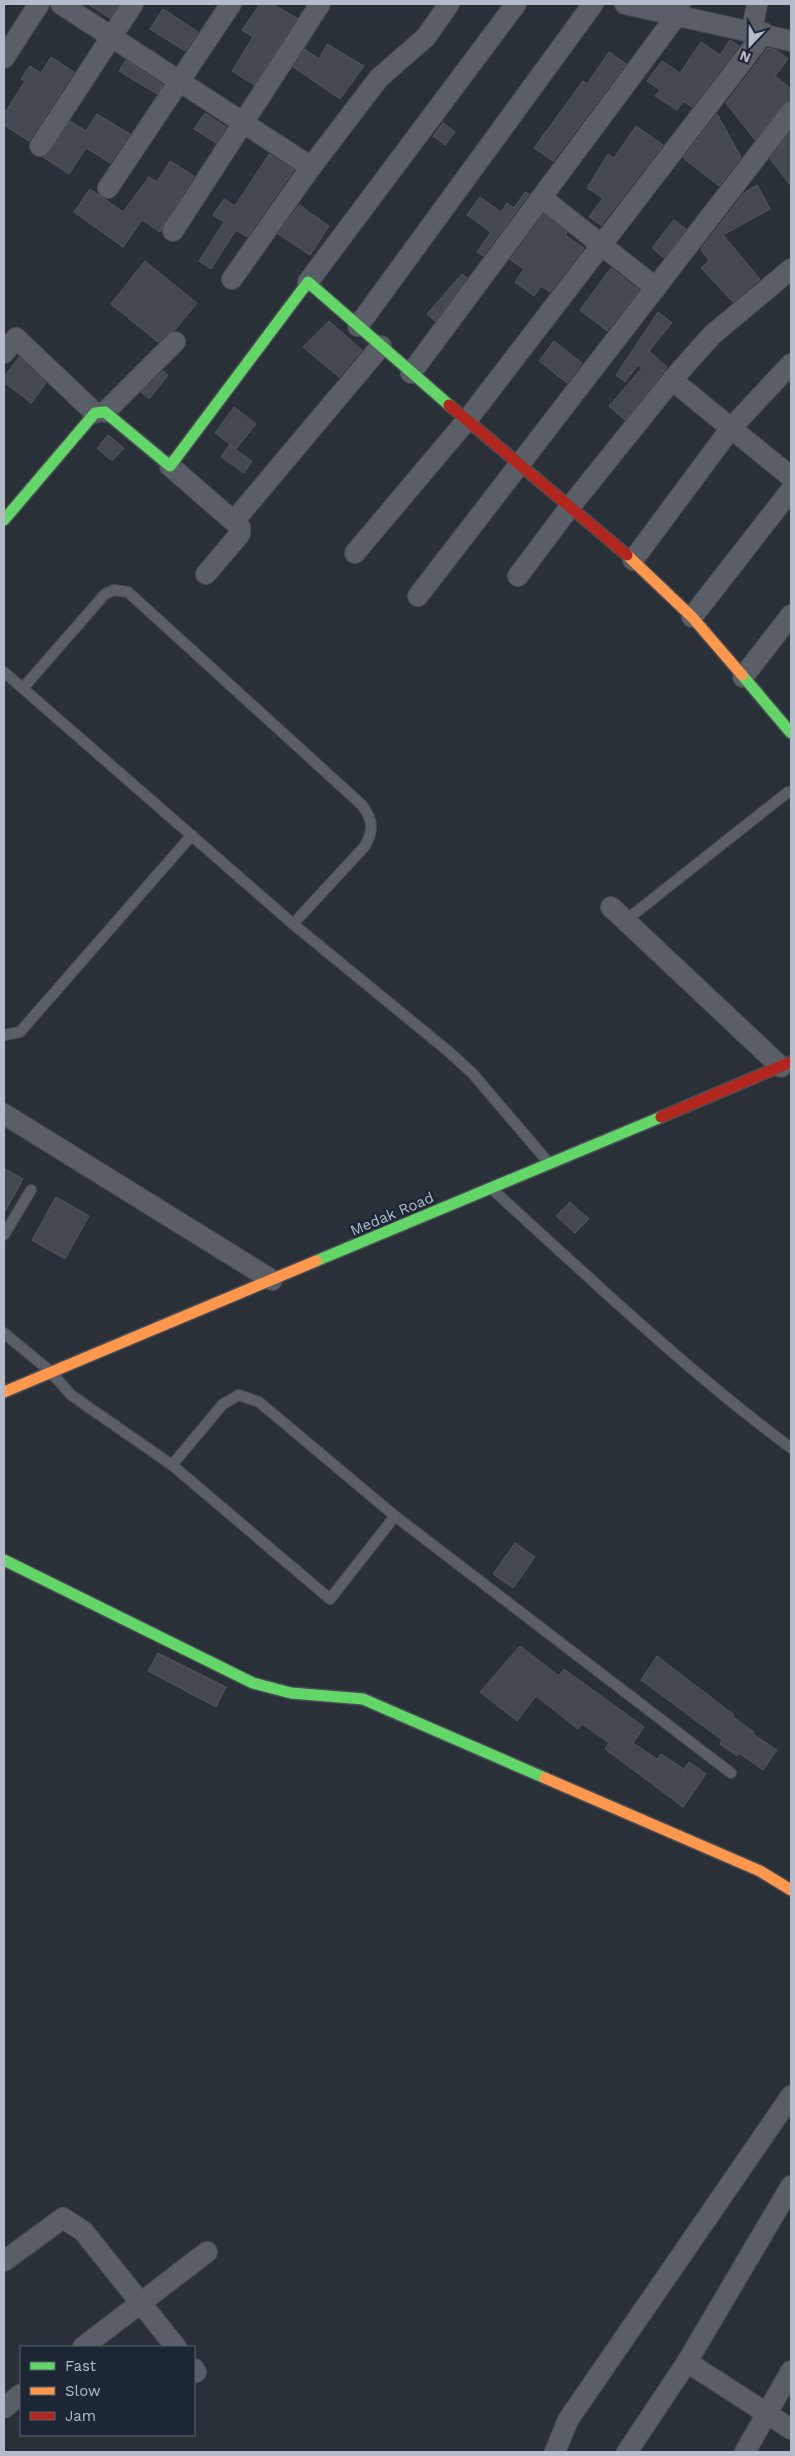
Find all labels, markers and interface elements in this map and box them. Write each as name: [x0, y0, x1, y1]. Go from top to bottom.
north arrow: [725, 20, 775, 70]
text: N: [737, 48, 753, 66]
street label: Medak Road: [347, 1188, 437, 1240]
legend: [20, 2346, 195, 2436]
text: Fast: [65, 2357, 97, 2375]
text: Slow: [65, 2382, 101, 2400]
text: Jam: [65, 2407, 96, 2425]

